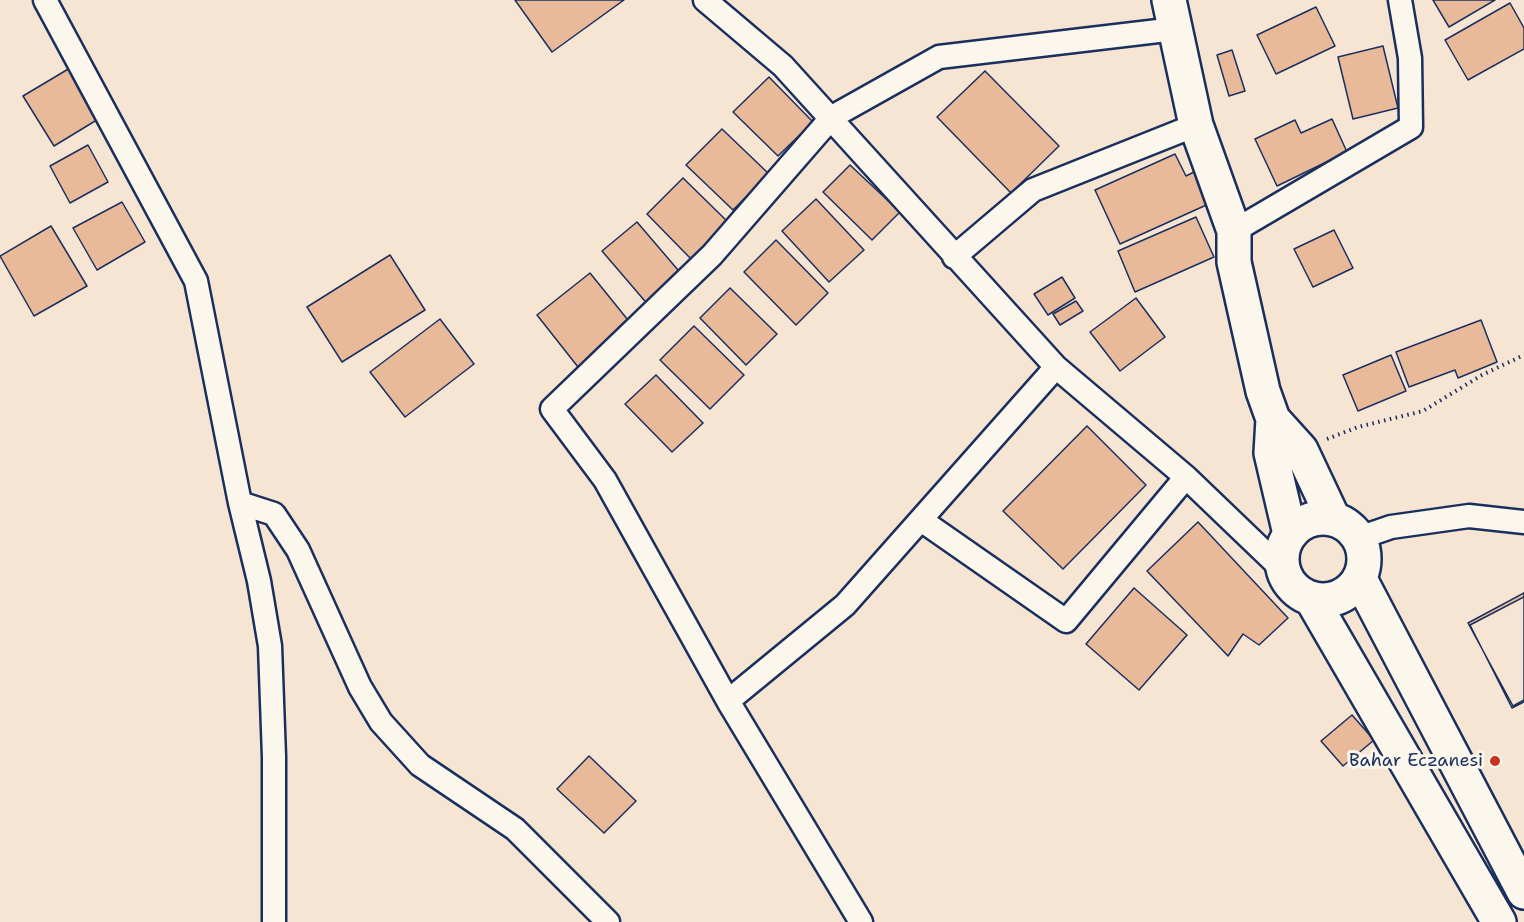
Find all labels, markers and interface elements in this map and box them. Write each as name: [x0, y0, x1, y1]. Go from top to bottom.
place label: Bahar Eczanesi: [1349, 750, 1483, 772]
marker: Bahar Eczanesi: [1488, 754, 1502, 768]

